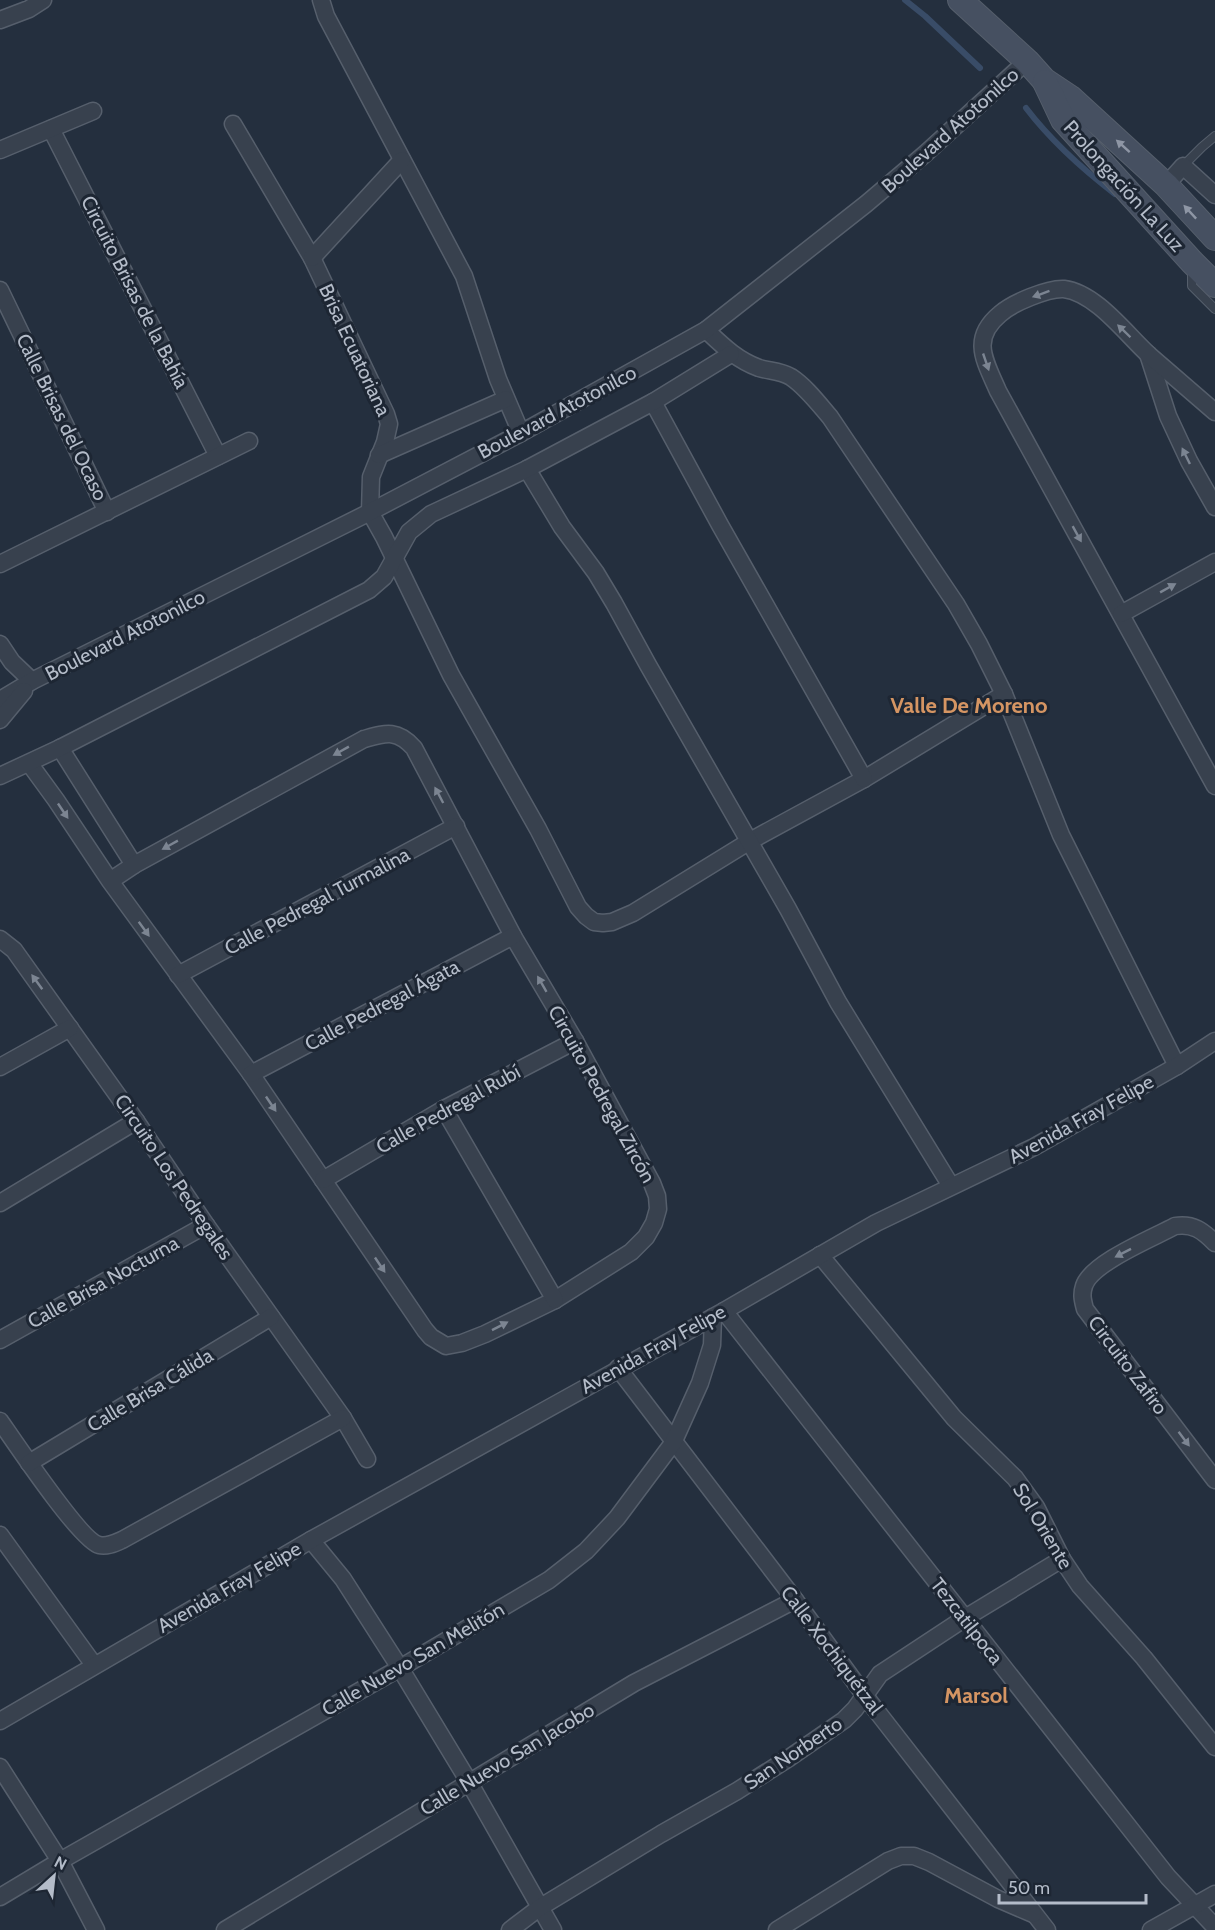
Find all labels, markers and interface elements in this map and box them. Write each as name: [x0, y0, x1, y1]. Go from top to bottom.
street label: Boulevard Atotonilco: [877, 62, 1023, 198]
street label: Prolongación La Luz: [1059, 115, 1189, 257]
one-way arrow: [1116, 140, 1131, 153]
street label: Circuito Brisas de la Bahía: [76, 192, 194, 393]
one-way arrow: [1184, 205, 1198, 219]
street label: Brisa Ecuatoriana: [314, 280, 396, 420]
one-way arrow: [1032, 290, 1050, 299]
one-way arrow: [1118, 325, 1132, 339]
street label: Calle Brisas del Ocaso: [11, 330, 113, 504]
one-way arrow: [982, 354, 992, 372]
street label: Boulevard Atotonilco: [474, 360, 640, 464]
one-way arrow: [1182, 447, 1191, 464]
one-way arrow: [1072, 526, 1082, 543]
one-way arrow: [1160, 583, 1177, 593]
street label: Boulevard Atotonilco: [41, 584, 209, 686]
district label: Valle De Moreno: [890, 692, 1048, 719]
one-way arrow: [332, 746, 349, 756]
one-way arrow: [434, 786, 444, 803]
one-way arrow: [57, 803, 68, 819]
one-way arrow: [161, 840, 178, 850]
street label: Calle Pedregal Turmalina: [220, 842, 414, 960]
one-way arrow: [138, 920, 150, 936]
street label: Calle Pedregal Ágata: [301, 954, 464, 1056]
one-way arrow: [31, 974, 43, 990]
one-way arrow: [537, 976, 547, 993]
street label: Circuito Pedregal Zircón: [543, 1001, 661, 1187]
street label: Calle Pedregal Rubí: [372, 1059, 524, 1159]
street label: Avenida Fray Felipe: [1004, 1069, 1158, 1169]
street label: Circuito Los Pedregales: [110, 1090, 238, 1264]
one-way arrow: [265, 1095, 277, 1111]
street label: Calle Brisa Nocturna: [23, 1230, 183, 1333]
one-way arrow: [1115, 1248, 1132, 1258]
one-way arrow: [375, 1257, 386, 1273]
street label: Avenida Fray Felipe: [576, 1299, 730, 1399]
street label: Circuito Zafiro: [1083, 1311, 1173, 1419]
one-way arrow: [492, 1321, 509, 1331]
street label: Calle Brisa Cálida: [83, 1343, 218, 1437]
one-way arrow: [1178, 1431, 1190, 1447]
street label: Sol Oriente: [1008, 1479, 1078, 1573]
street label: Avenida Fray Felipe: [153, 1536, 305, 1638]
street label: Tezcatilpoca: [926, 1573, 1009, 1669]
street label: Calle Xochiquétzal: [776, 1581, 888, 1719]
street label: Calle Nuevo San Melitón: [318, 1597, 508, 1721]
district label: Marsol: [944, 1682, 1008, 1709]
street label: Calle Nuevo San Jacobo: [415, 1697, 599, 1821]
street label: San Norberto: [739, 1711, 847, 1795]
north arrow: [24, 1846, 84, 1906]
text: N: [51, 1852, 70, 1874]
scale bar: [999, 1867, 1146, 1905]
text: 50 m: [1008, 1877, 1050, 1899]

